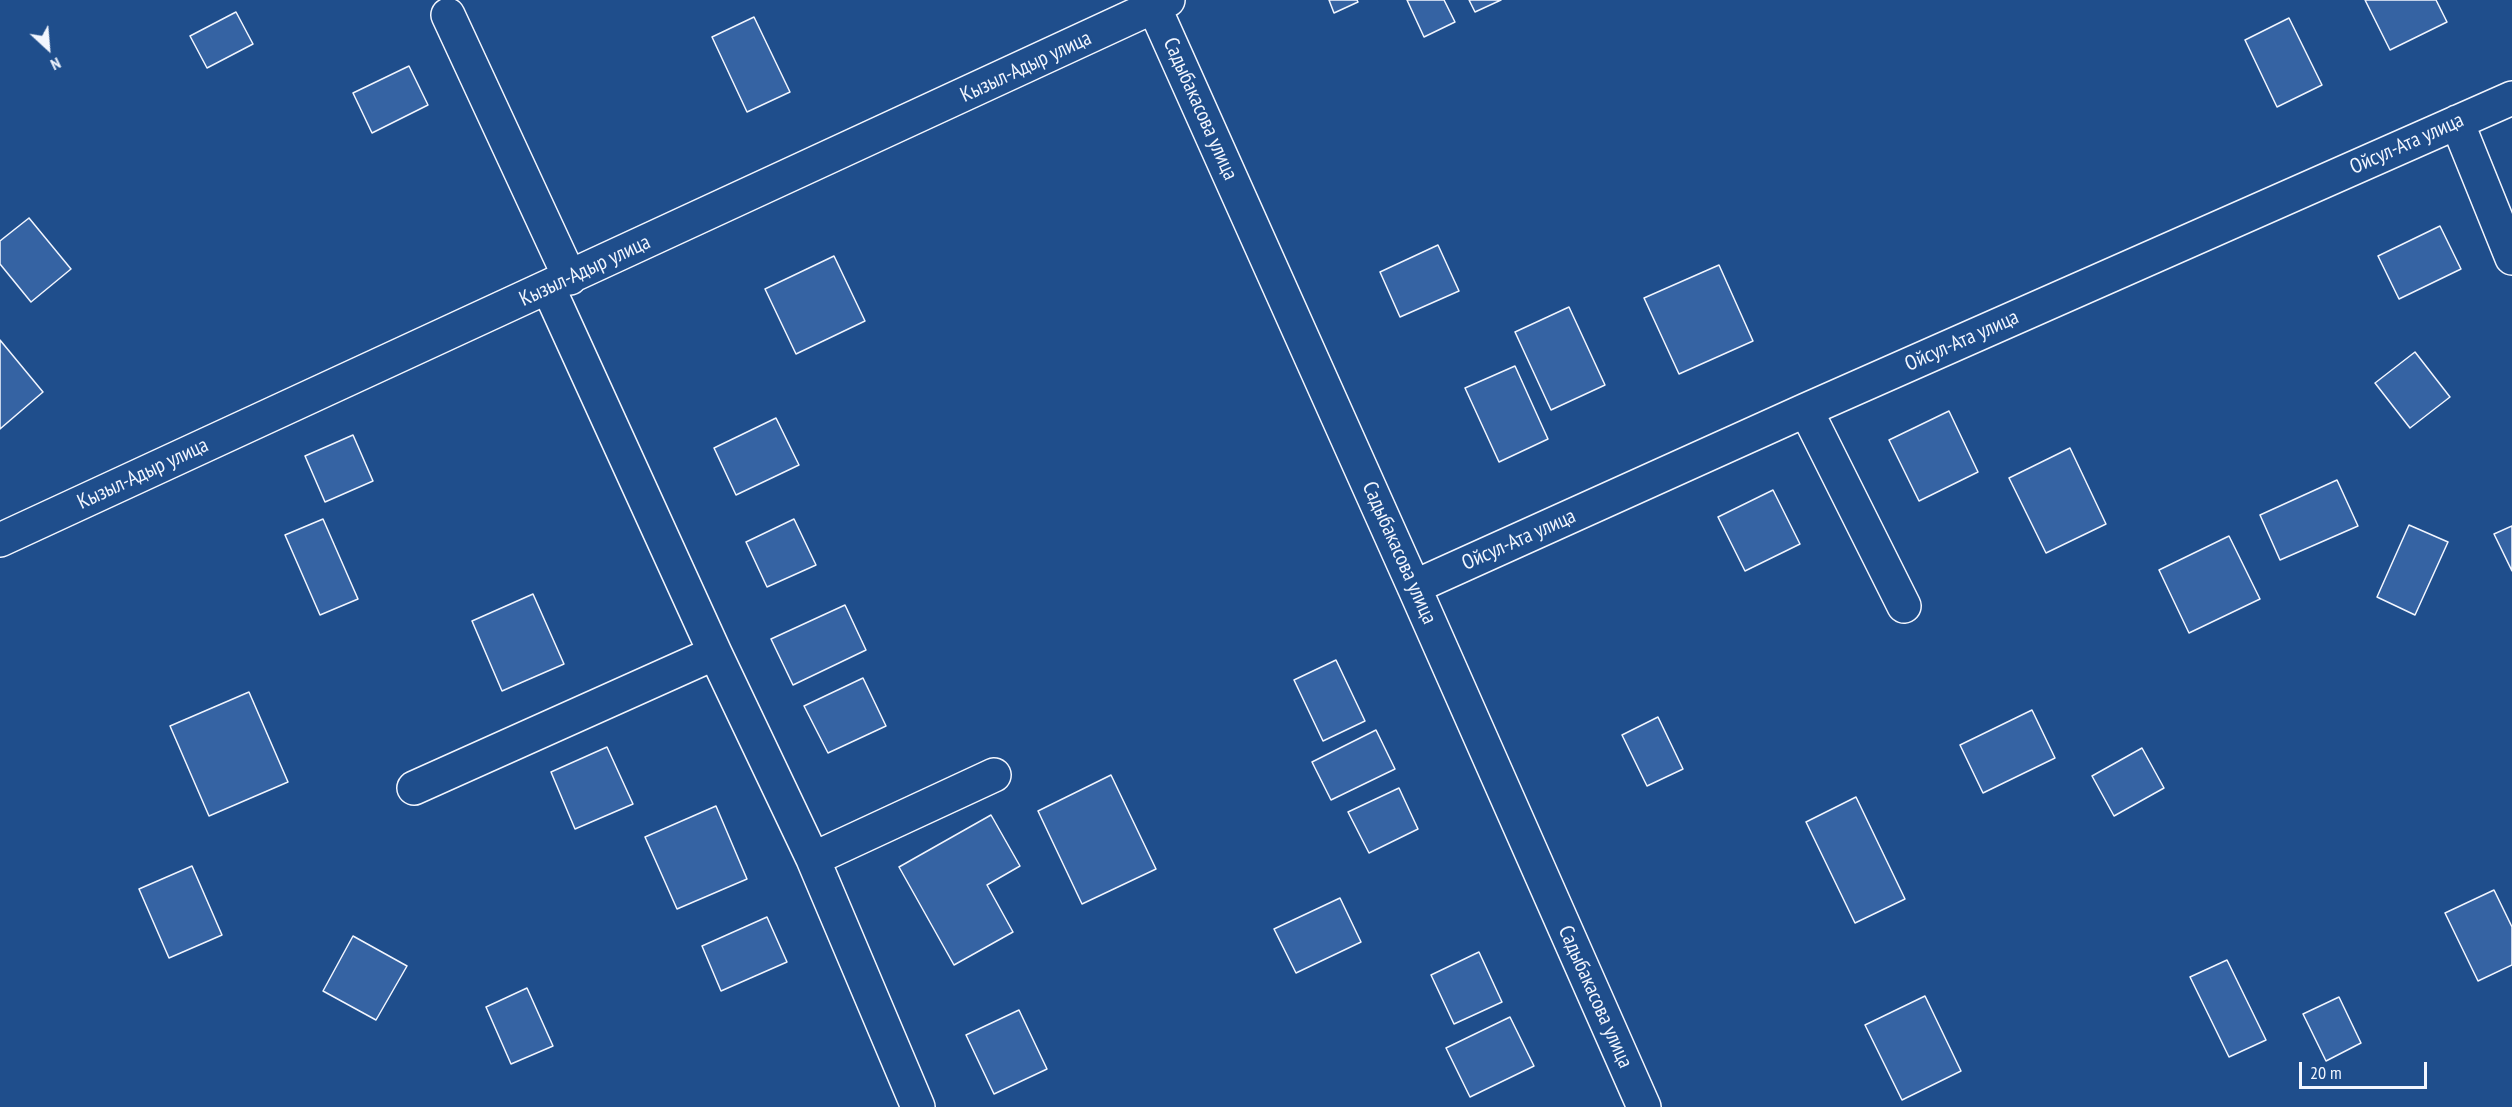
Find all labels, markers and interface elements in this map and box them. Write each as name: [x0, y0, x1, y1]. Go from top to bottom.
north arrow: [18, 18, 78, 78]
street label: Кызыл-Адыр улица: [957, 26, 1095, 108]
street label: Садыбакасова улица: [1157, 34, 1243, 184]
text: N: [48, 53, 64, 75]
street label: Ойсул-Ата улица: [2346, 108, 2468, 180]
street label: Кызыл-Адыр улица: [516, 230, 654, 312]
street label: Ойсул-Ата улица: [1901, 305, 2023, 377]
street label: Кызыл-Адыр улица: [74, 433, 212, 515]
street label: Садыбакасова улица: [1356, 478, 1442, 628]
street label: Ойсул-Ата улица: [1458, 504, 1580, 576]
street label: Садыбакасова улица: [1552, 922, 1638, 1072]
scale bar: [2302, 1050, 2430, 1088]
text: 20 m: [2310, 1061, 2342, 1084]

